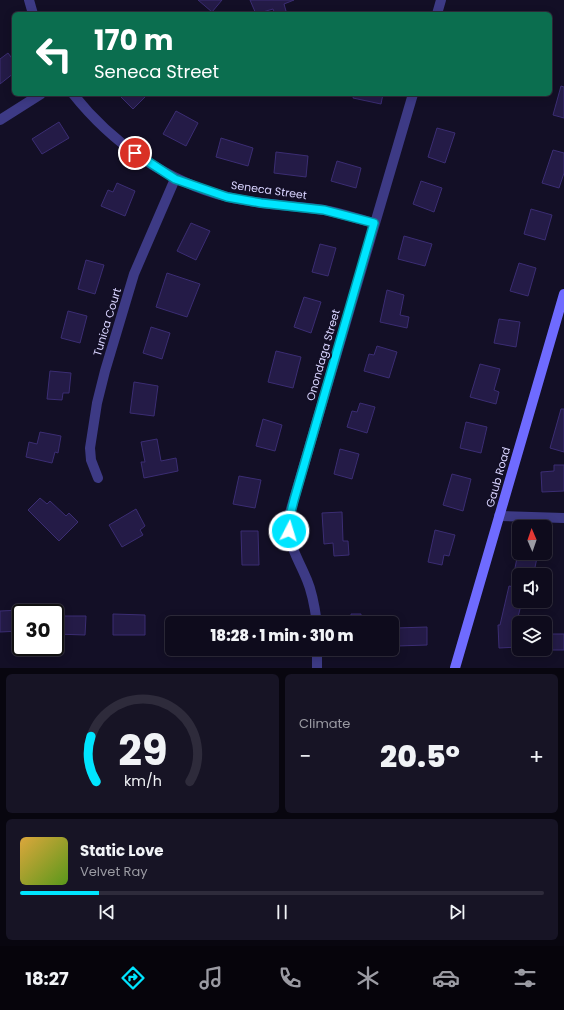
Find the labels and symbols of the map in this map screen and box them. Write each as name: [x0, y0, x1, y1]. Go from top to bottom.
pin: [118, 136, 152, 170]
street label: Seneca Street: [230, 177, 308, 203]
street label: Tunica Court: [89, 286, 125, 358]
street label: Onondaga Street: [302, 307, 344, 403]
street label: Gaub Road: [482, 445, 514, 509]
position arrow: [268, 510, 310, 552]
north arrow: [512, 520, 552, 560]
speed limit sign: 30: [12, 604, 64, 656]

